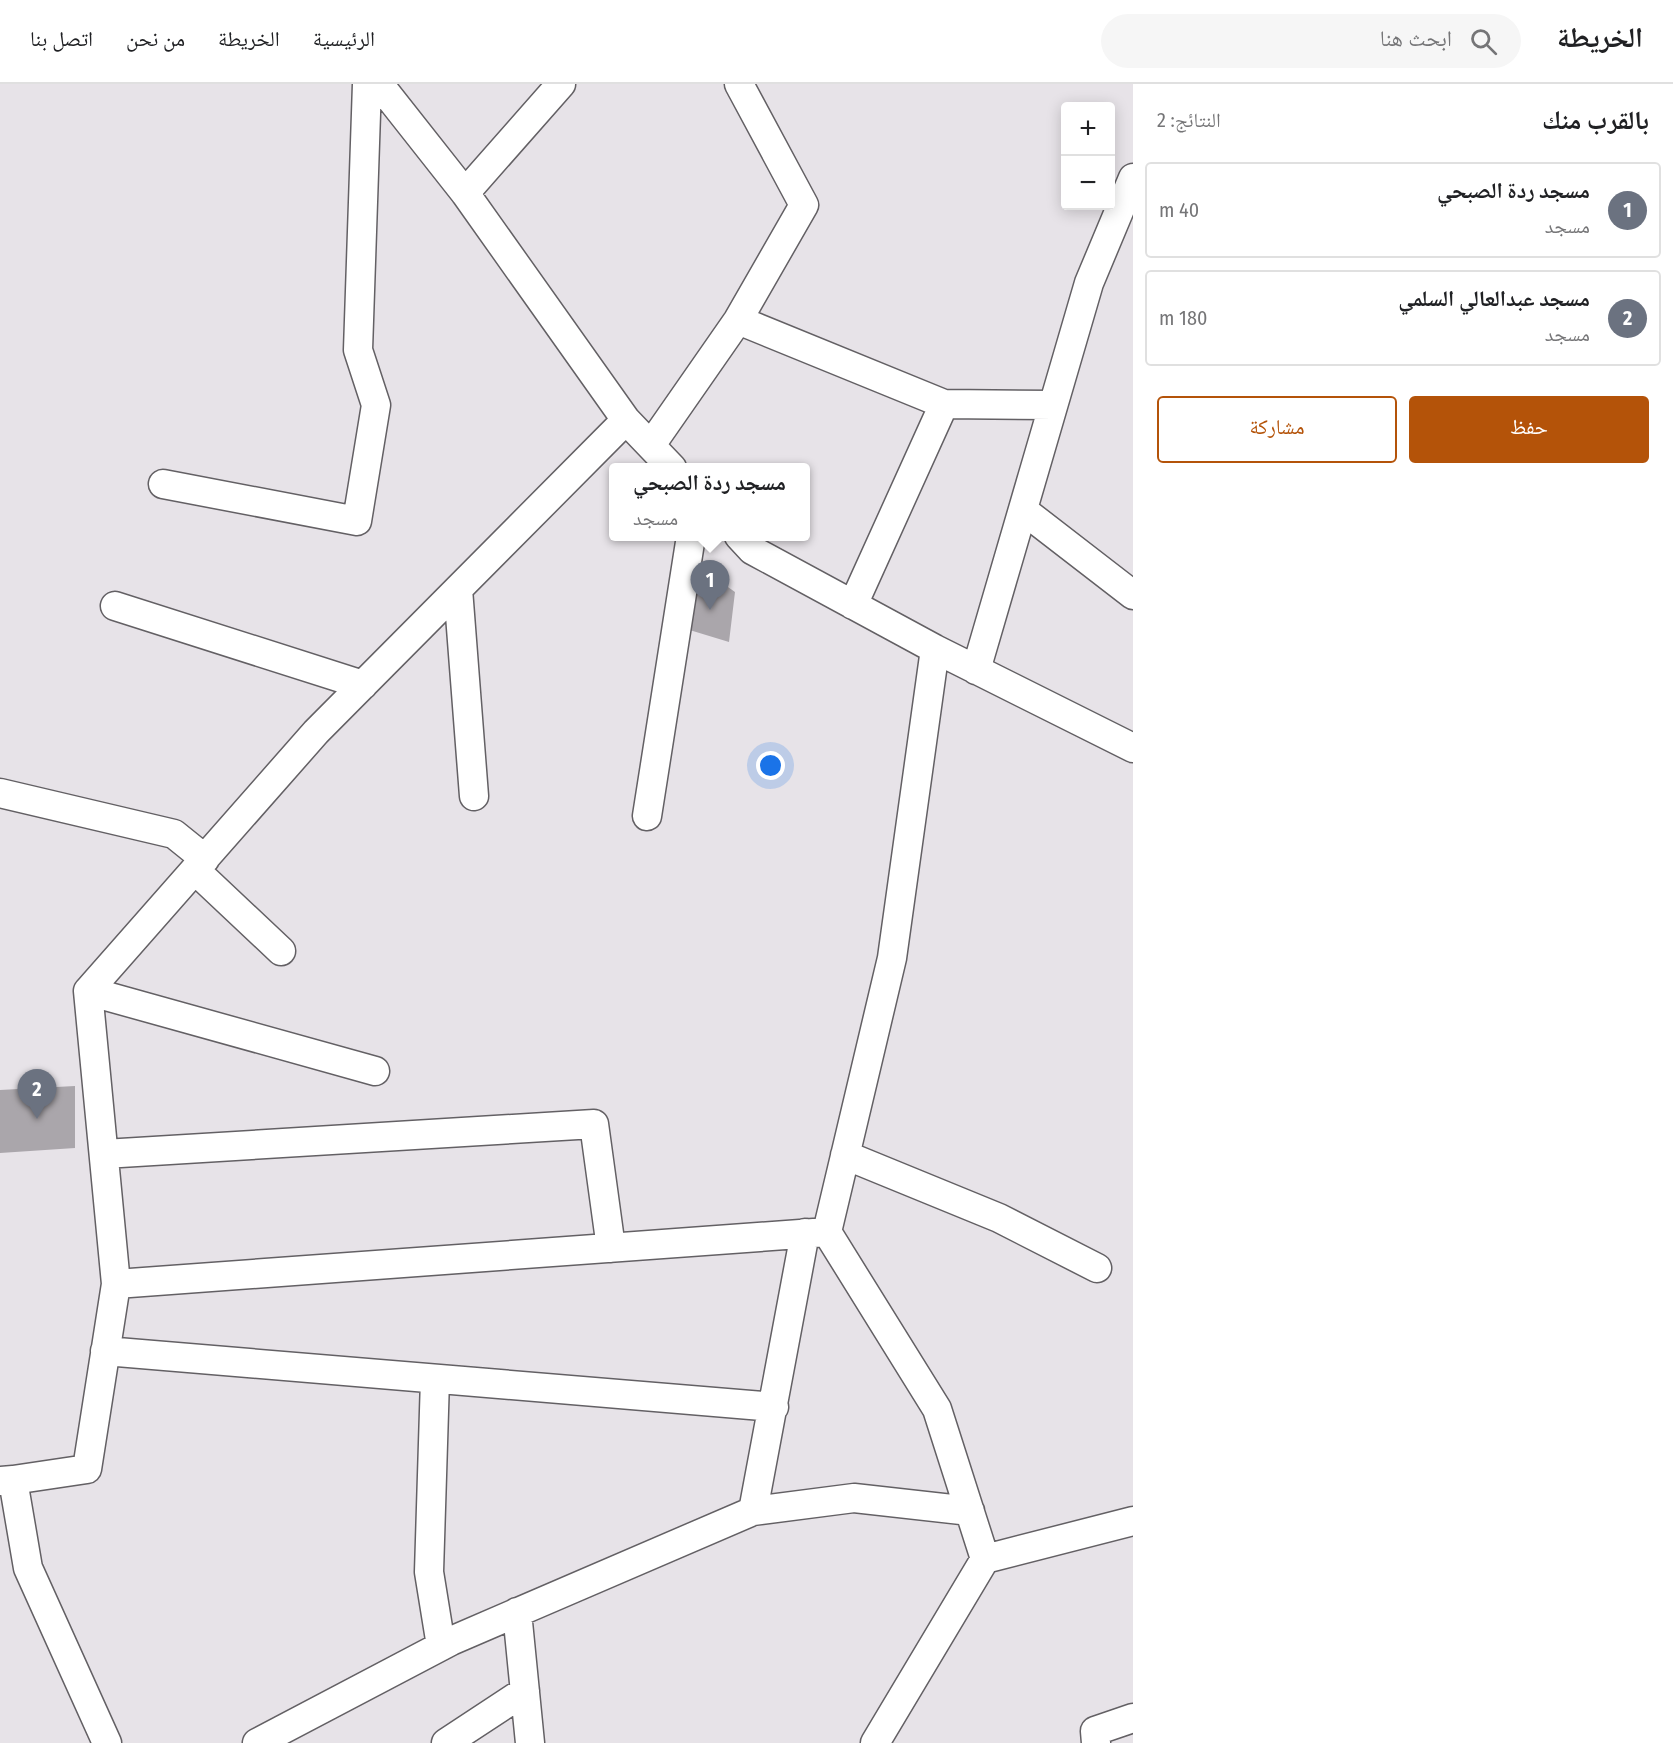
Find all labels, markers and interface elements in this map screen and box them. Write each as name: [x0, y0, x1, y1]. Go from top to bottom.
search box: [1101, 14, 1521, 68]
text: الخريطة: [1557, 21, 1643, 54]
text: ابحث هنا: [1380, 25, 1452, 52]
icon: search: [1467, 25, 1500, 58]
text: اتصل بنا: [30, 26, 93, 52]
text: من نحن: [126, 26, 185, 52]
text: الخريطة: [218, 26, 280, 52]
text: الرئيسية: [313, 26, 375, 52]
map controls: [1061, 102, 1115, 210]
button: +: [1061, 102, 1115, 156]
text: بالقرب منك: [1542, 105, 1649, 136]
text: النتائج: 2: [1157, 108, 1221, 132]
button: −: [1061, 156, 1115, 210]
text: مسجد ردة الصبحي: [1437, 177, 1590, 204]
text: 40 m: [1159, 198, 1199, 222]
text: 1: [1623, 198, 1632, 222]
text: مسجد: [1545, 214, 1590, 238]
text: مسجد عبدالعالي السلمي: [1398, 285, 1590, 312]
text: 180 m: [1159, 306, 1207, 330]
text: 2: [1623, 306, 1632, 330]
text: مسجد: [1545, 322, 1590, 346]
button: مشاركة: [1157, 396, 1397, 463]
button: حفظ: [1409, 396, 1649, 463]
popup: [609, 463, 810, 541]
text: مسجد ردة الصبحي: [633, 469, 786, 496]
text: مسجد: [633, 506, 678, 530]
pin: 1: [690, 560, 730, 610]
your location: [756, 751, 785, 780]
pin: 2: [18, 1070, 57, 1119]

